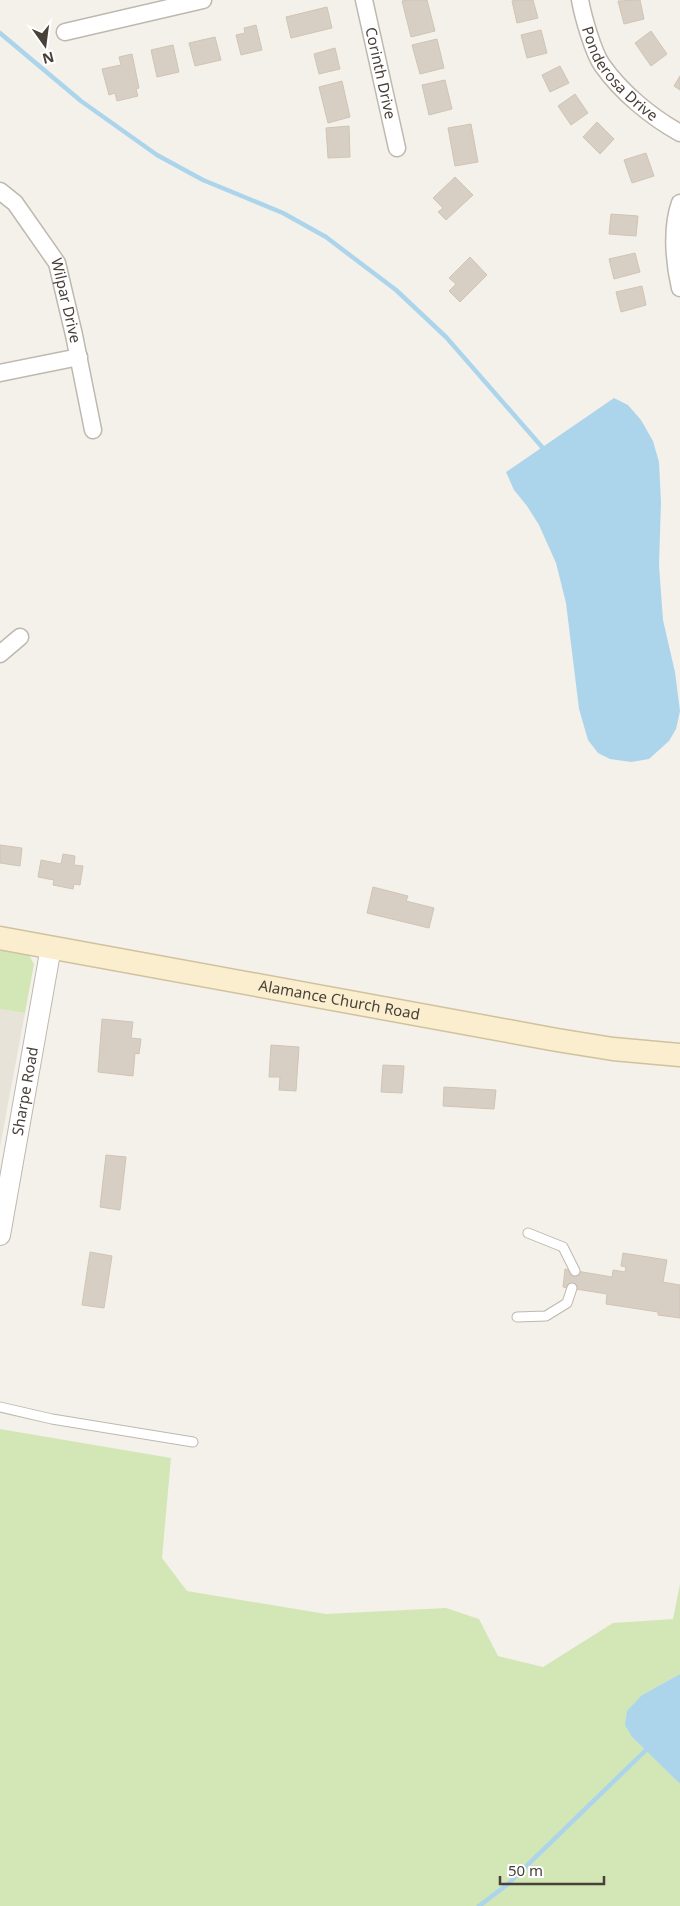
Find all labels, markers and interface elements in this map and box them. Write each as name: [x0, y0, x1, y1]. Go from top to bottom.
north arrow: [20, 20, 70, 70]
street label: Ponderosa Drive: [578, 23, 662, 125]
street label: Corinth Drive: [361, 25, 401, 121]
text: N: [40, 48, 56, 69]
street label: Wilpar Drive: [47, 256, 86, 344]
street label: Alamance Church Road: [257, 975, 422, 1024]
street label: Sharpe Road: [7, 1045, 42, 1137]
scale bar: [500, 1854, 604, 1886]
text: 50 m: [508, 1860, 543, 1880]

